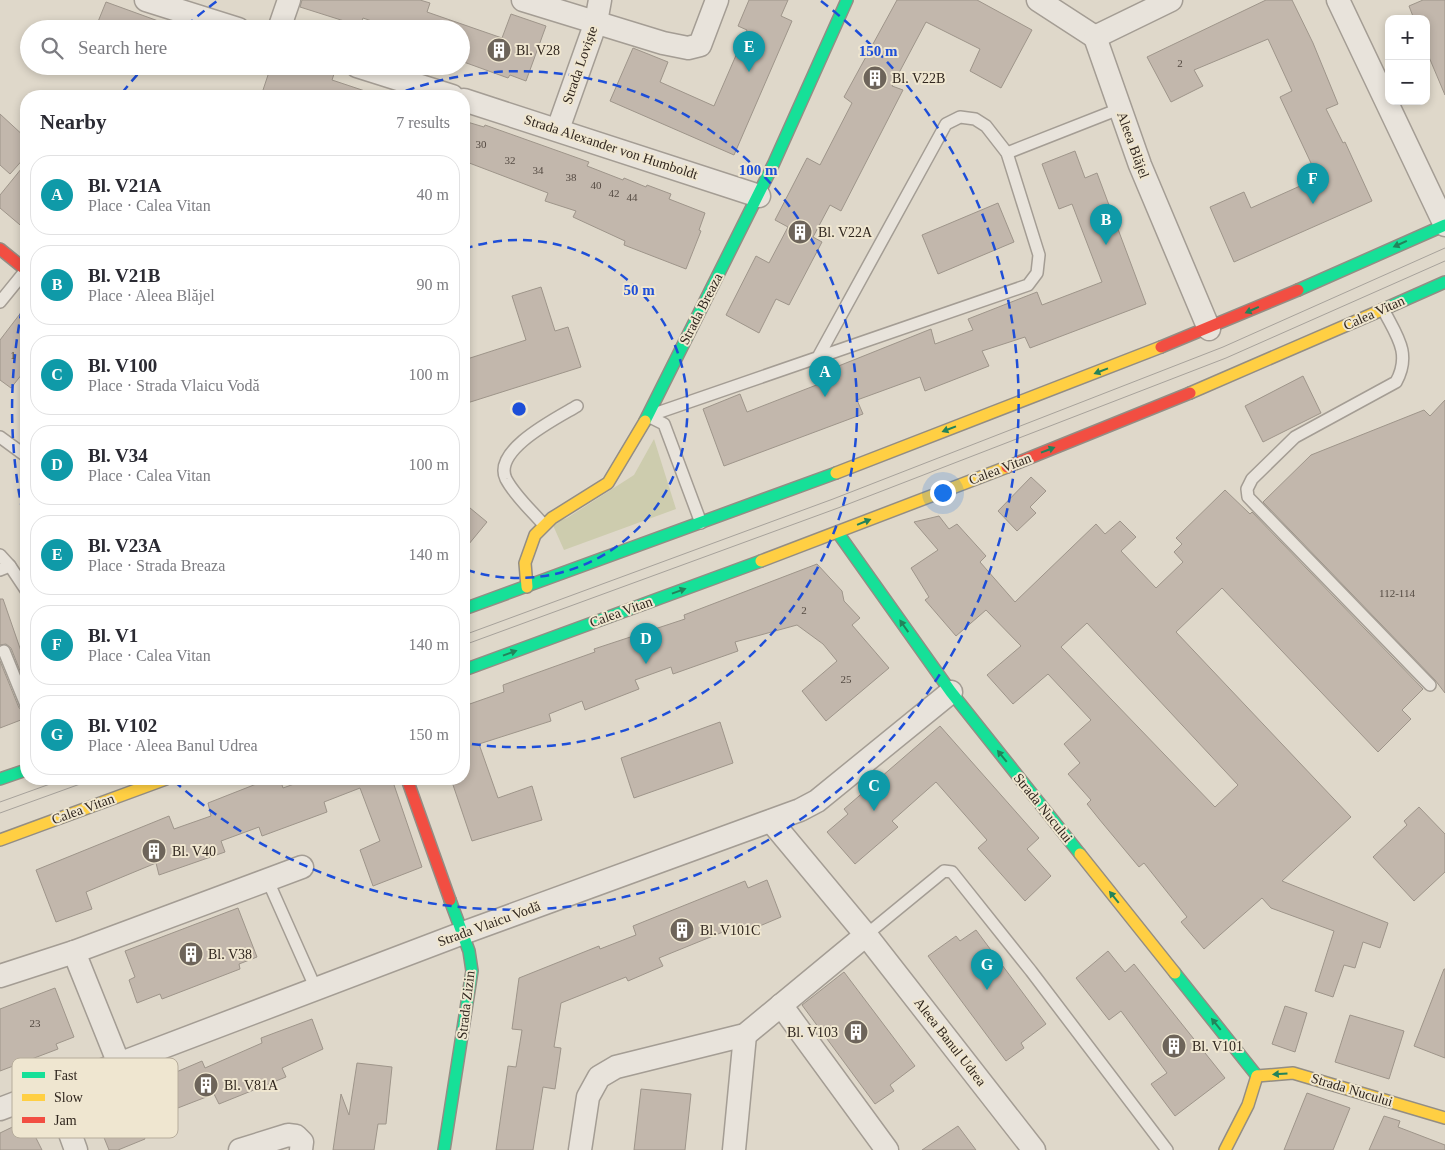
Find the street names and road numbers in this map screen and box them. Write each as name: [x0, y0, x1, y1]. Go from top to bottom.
street label: Strada Loviște: [560, 24, 601, 106]
street label: Aleea Blăjel: [1114, 110, 1152, 180]
street label: Strada Alexander von Humboldt: [522, 112, 700, 182]
street label: Strada Breaza: [677, 270, 726, 347]
street label: Calea Vitan: [1341, 293, 1407, 333]
street label: Calea Vitan: [967, 450, 1033, 488]
street label: Calea Vitan: [588, 594, 654, 630]
street label: Strada Nucului: [1011, 770, 1075, 846]
street label: Calea Vitan: [50, 791, 116, 827]
street label: Strada Vlaicu Vodă: [436, 898, 543, 950]
street label: Strada Zizin: [454, 970, 478, 1040]
street label: Aleea Banul Udrea: [911, 995, 989, 1090]
street label: Strada Nucului: [1309, 1070, 1395, 1110]

